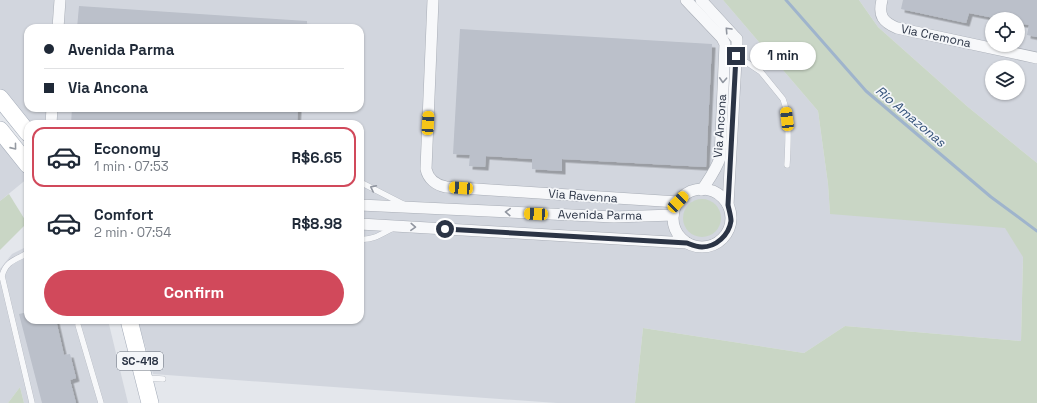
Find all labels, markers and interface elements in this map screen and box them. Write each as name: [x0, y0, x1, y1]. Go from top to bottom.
map controls: [985, 12, 1025, 100]
button: locate: [985, 12, 1025, 52]
street label: Via Cremona: [899, 21, 973, 51]
one-way arrow: [726, 27, 733, 35]
text: Avenida Parma: [68, 40, 174, 59]
callout: 1 min: [750, 42, 816, 70]
route end: [727, 47, 745, 65]
text: 1 min: [767, 47, 799, 64]
button: layers: [985, 60, 1025, 100]
one-way arrow: [719, 77, 728, 83]
text: Via Ancona: [68, 78, 148, 97]
water label: Rio Amazonas: [872, 82, 950, 151]
street label: Via Ancona: [710, 93, 730, 158]
car: [780, 106, 794, 132]
car: [421, 111, 435, 135]
icon: car: [46, 139, 82, 175]
text: Economy: [94, 139, 161, 158]
one-way arrow: [9, 143, 16, 150]
text: R$6.65: [292, 148, 342, 167]
text: 1 min · 07:53: [94, 158, 169, 175]
car: [449, 181, 473, 195]
one-way arrow: [370, 185, 377, 193]
street label: Via Ravenna: [548, 186, 618, 206]
car: [665, 189, 691, 215]
icon: car: [46, 205, 82, 241]
text: Comfort: [94, 205, 154, 224]
street label: Avenida Parma: [558, 206, 642, 224]
car: [524, 207, 548, 221]
one-way arrow: [505, 208, 511, 217]
text: R$8.98: [292, 214, 342, 233]
route start: [436, 220, 454, 238]
one-way arrow: [410, 223, 416, 232]
text: 2 min · 07:54: [94, 224, 171, 241]
button: Confirm: [44, 270, 344, 316]
road number: SC-418: [117, 352, 163, 370]

